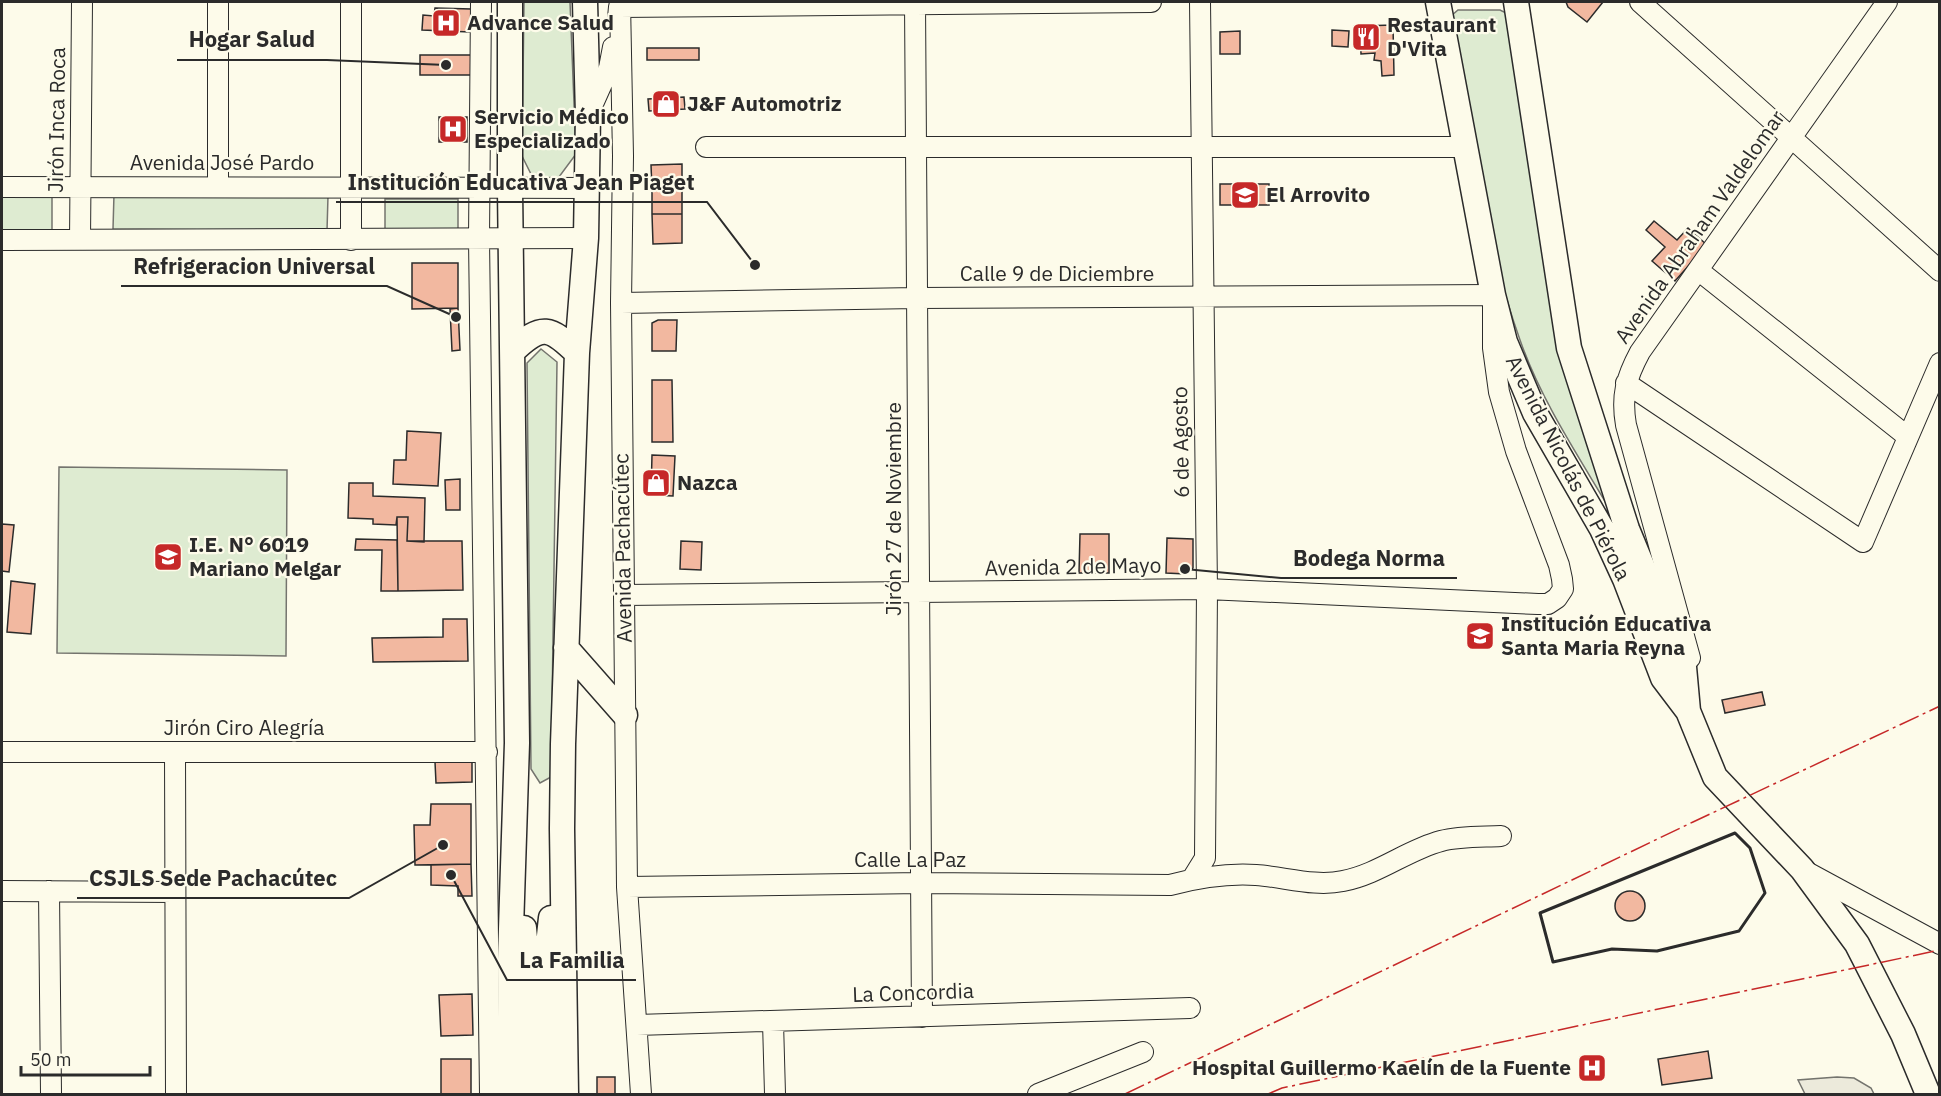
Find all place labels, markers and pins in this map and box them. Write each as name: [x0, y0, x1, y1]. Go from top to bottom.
hospital icon: Advance Salud: [430, 7, 462, 39]
place label: Advance Salud: [467, 8, 614, 36]
place label: Restaurant D'Vita: [1387, 10, 1496, 62]
callout: Hogar Salud: [177, 20, 327, 60]
restaurant icon: Restaurant D'Vita: [1350, 21, 1382, 53]
shop icon: J&F Automotriz: [650, 88, 682, 120]
place label: J&F Automotriz: [687, 89, 842, 117]
place label: Servicio Médico Especializado: [474, 102, 629, 154]
hospital icon: Servicio Médico Especializado: [437, 113, 469, 145]
callout: Institución Educativa Jean Piaget: [336, 162, 707, 202]
school or university icon: El Arrovito: [1229, 179, 1261, 211]
place label: El Arrovito: [1266, 180, 1370, 208]
callout: Refrigeracion Universal: [121, 246, 387, 286]
shop icon: Nazca: [640, 467, 672, 499]
place label: Nazca: [677, 468, 738, 496]
place label: I.E. N° 6019 Mariano Melgar: [189, 530, 342, 582]
callout: Bodega Norma: [1281, 538, 1457, 578]
school or university icon: I.E. N° 6019 Mariano Melgar: [152, 541, 184, 573]
place label: Institución Educativa Santa Maria Reyna: [1501, 609, 1711, 661]
school or university icon: Institución Educativa Santa Maria Reyna: [1464, 620, 1496, 652]
callout: CSJLS Sede Pachacútec: [77, 858, 349, 898]
callout: La Familia: [507, 940, 636, 980]
hospital icon: Hospital Guillermo Kaelín de la Fuente: [1576, 1052, 1608, 1084]
place label: Hospital Guillermo Kaelín de la Fuente: [1192, 1053, 1571, 1081]

